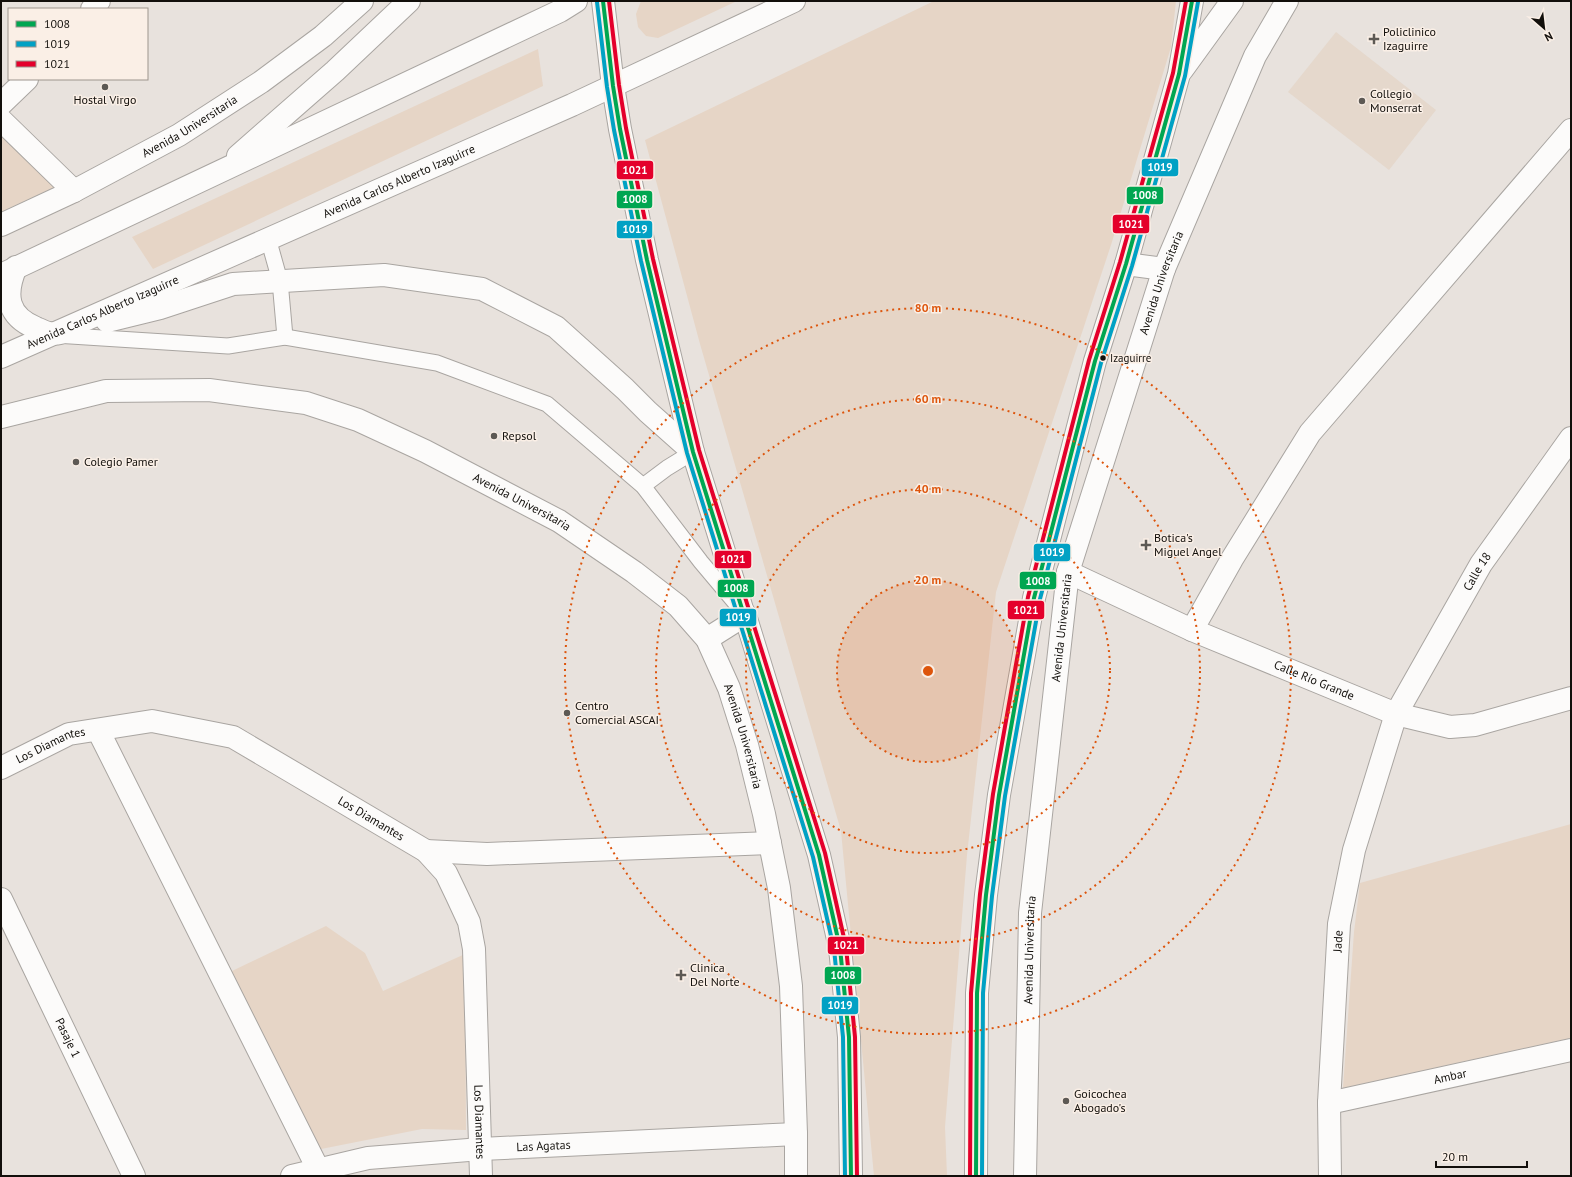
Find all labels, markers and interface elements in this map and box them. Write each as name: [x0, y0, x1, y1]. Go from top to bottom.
legend: [8, 8, 148, 80]
north arrow: [1524, 8, 1564, 48]
text: 1008: [44, 16, 70, 31]
place label: Policlinico Izaguirre: [1383, 24, 1436, 53]
text: N: [1542, 29, 1555, 45]
marker: Policlinico Izaguirre: [1368, 33, 1380, 45]
text: 1019: [44, 36, 70, 51]
text: 1021: [44, 56, 70, 71]
marker: Hostal Virgo: [100, 82, 110, 92]
place label: Collegio Monserrat: [1370, 86, 1422, 115]
street label: Avenida Universitaria: [139, 91, 240, 160]
place label: Hostal Virgo: [74, 92, 136, 107]
marker: Collegio Monserrat: [1357, 96, 1367, 106]
street label: Avenida Carlos Alberto Izaguirre: [320, 141, 477, 221]
line badge: 1019: [1141, 158, 1179, 177]
line badge: 1021: [616, 160, 654, 180]
text: 1019: [1148, 160, 1172, 174]
text: 1021: [623, 163, 647, 177]
line badge: 1008: [1126, 186, 1164, 205]
text: 1008: [1133, 188, 1157, 202]
line badge: 1008: [616, 190, 653, 209]
text: 1008: [623, 192, 647, 206]
line badge: 1021: [1112, 214, 1150, 234]
text: 1021: [1119, 217, 1143, 231]
line badge: 1019: [616, 220, 653, 239]
text: 1019: [623, 222, 647, 236]
street label: Avenida Universitaria: [1136, 229, 1186, 336]
street label: Avenida Carlos Alberto Izaguirre: [24, 272, 181, 352]
text: 80 m: [915, 300, 941, 315]
place label: Izaguirre: [1110, 351, 1152, 365]
marker: Izaguirre: [1098, 353, 1108, 363]
text: 60 m: [915, 391, 941, 406]
place label: Repsol: [502, 428, 537, 443]
marker: Repsol: [489, 431, 499, 441]
place label: Colegio Pamer: [84, 454, 158, 469]
marker: Colegio Pamer: [71, 457, 81, 467]
street label: Avenida Universitaria: [470, 469, 574, 534]
text: 40 m: [915, 481, 941, 496]
place label: Botica's Miguel Angel: [1154, 530, 1222, 559]
marker: Botica's Miguel Angel: [1141, 540, 1151, 550]
line badge: 1019: [1033, 543, 1071, 562]
text: 1019: [1040, 545, 1064, 559]
street label: Calle 18: [1459, 549, 1494, 593]
line badge: 1021: [714, 550, 752, 569]
text: 1021: [721, 552, 745, 566]
line badge: 1008: [1019, 571, 1057, 590]
text: 20 m: [915, 572, 941, 587]
street label: Avenida Universitaria: [1048, 573, 1075, 683]
text: 1008: [1026, 574, 1050, 588]
line badge: 1008: [717, 579, 755, 598]
text: 1008: [724, 581, 748, 595]
line badge: 1021: [1007, 600, 1045, 620]
text: 1021: [1014, 603, 1038, 617]
line badge: 1019: [719, 608, 757, 627]
text: 1019: [726, 610, 750, 624]
street label: Calle Río Grande: [1272, 657, 1357, 703]
centre of rings: [921, 664, 935, 678]
street label: Avenida Universitaria: [721, 681, 766, 790]
place label: Centro Comercial ASCAI: [575, 698, 659, 727]
marker: Centro Comercial ASCAI: [562, 708, 572, 718]
street label: Los Diamantes: [13, 724, 86, 766]
street label: Los Diamantes: [335, 793, 407, 844]
street label: Avenida Universitaria: [1020, 895, 1039, 1005]
street label: Jade: [1329, 930, 1346, 954]
line badge: 1021: [827, 936, 865, 955]
text: 1021: [834, 938, 858, 952]
place label: Clinica Del Norte: [690, 960, 740, 989]
line badge: 1008: [824, 966, 862, 985]
text: 1008: [831, 968, 855, 982]
marker: Clinica Del Norte: [675, 969, 687, 981]
line badge: 1019: [821, 996, 859, 1015]
text: 1019: [828, 998, 852, 1012]
street label: Pasaje 1: [52, 1015, 84, 1060]
street label: Ambar: [1432, 1065, 1468, 1087]
street label: Los Diamantes: [471, 1084, 488, 1159]
place label: Goicochea Abogado's: [1074, 1086, 1127, 1115]
marker: Goicochea Abogado's: [1061, 1096, 1071, 1106]
street label: Las Agatas: [516, 1137, 571, 1154]
scale bar: [1436, 1143, 1527, 1169]
text: 20 m: [1442, 1149, 1468, 1164]

